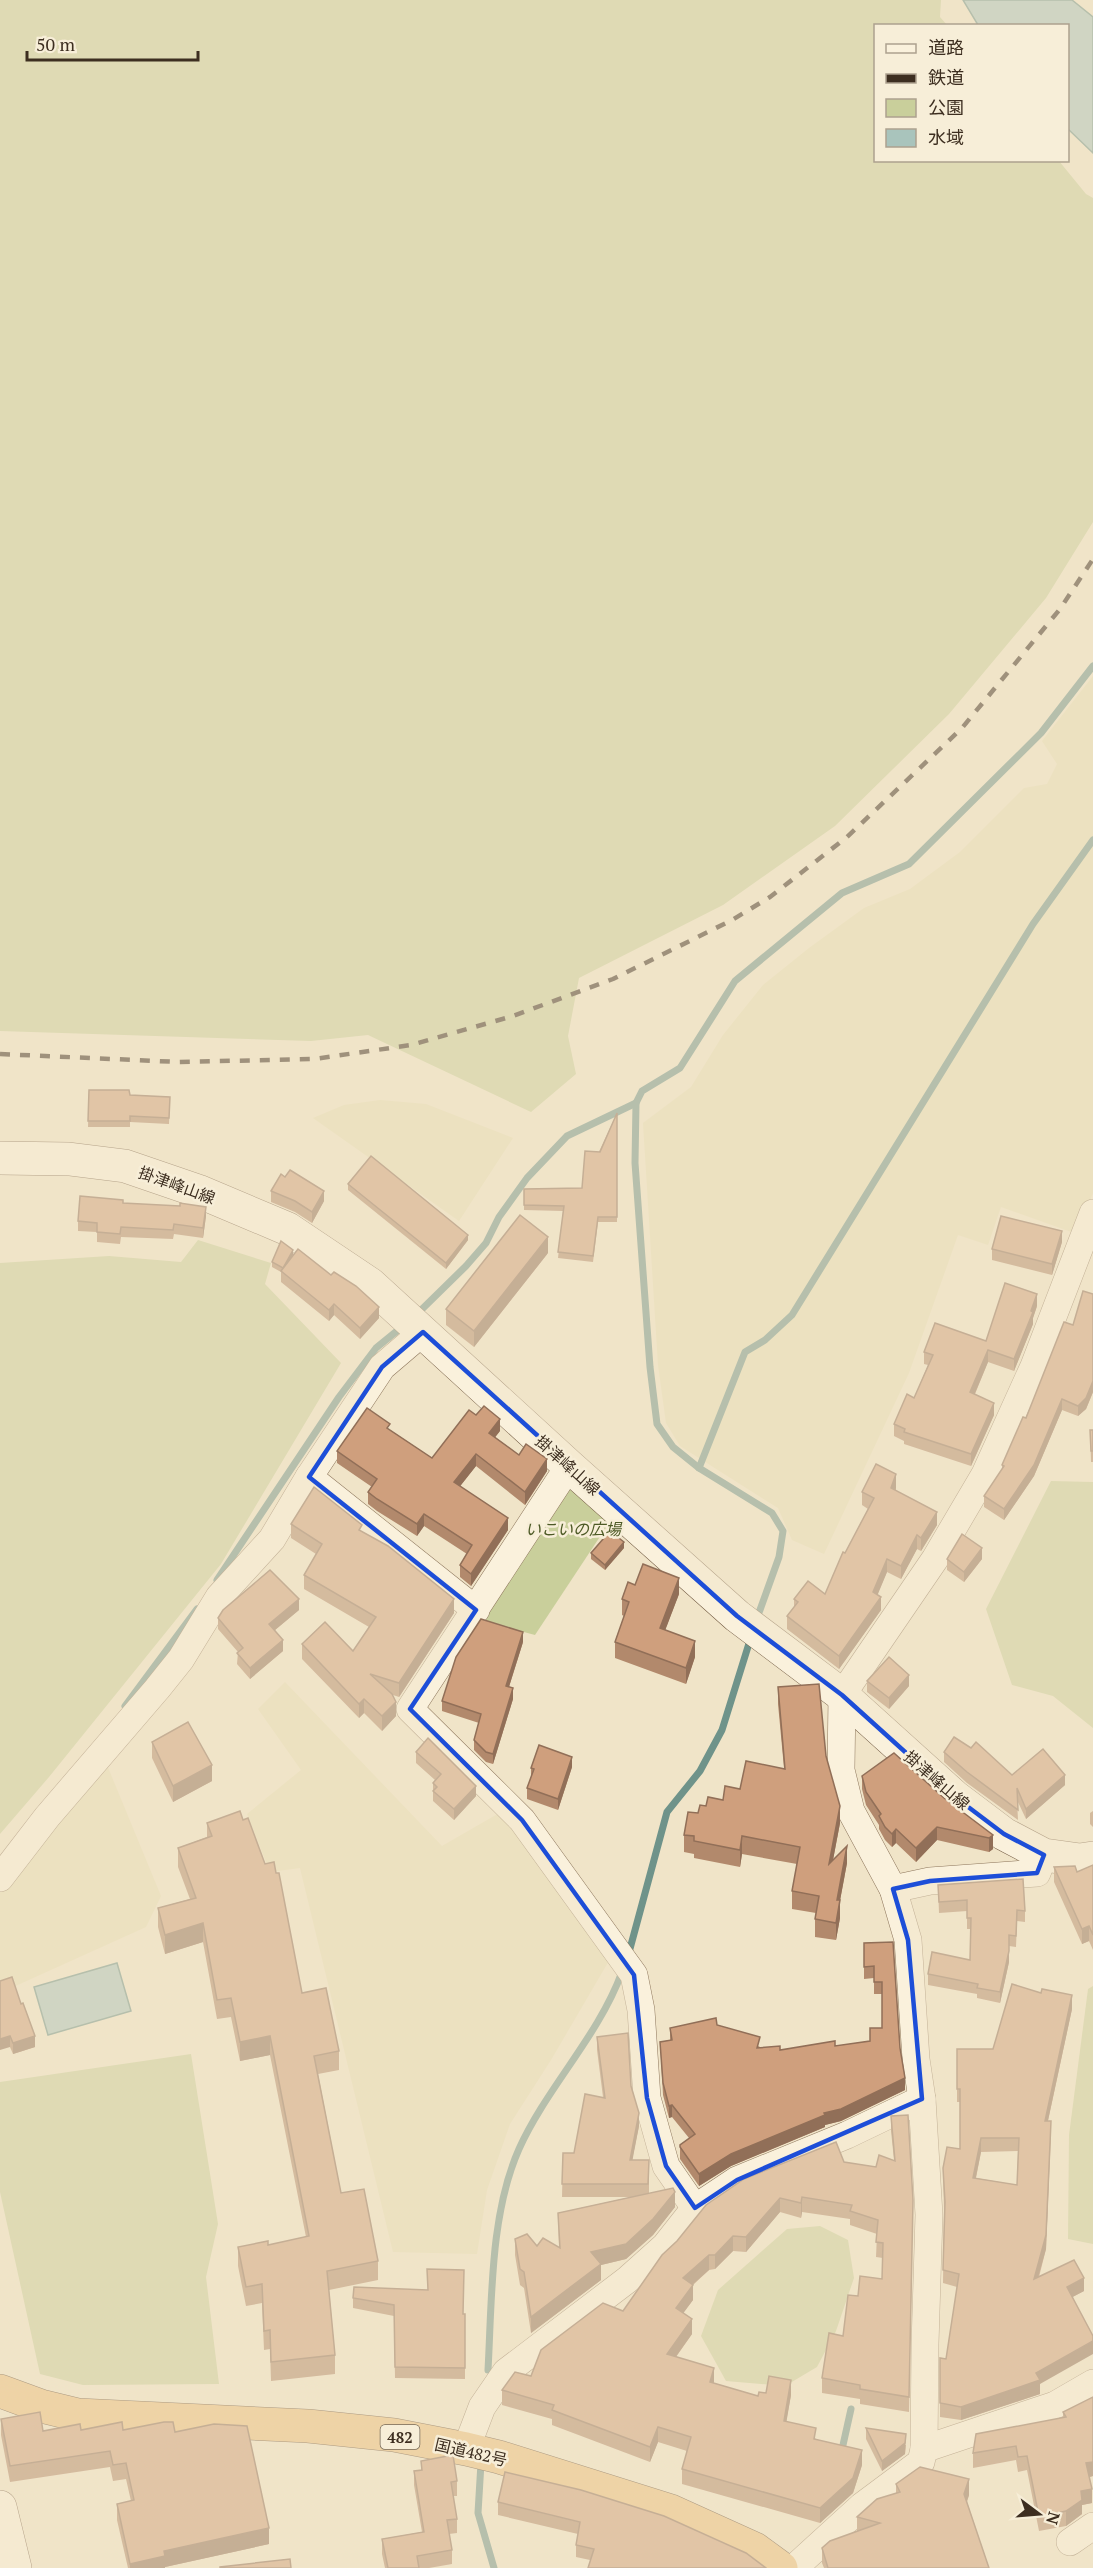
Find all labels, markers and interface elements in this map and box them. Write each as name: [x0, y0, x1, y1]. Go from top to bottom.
scale bar: [27, 24, 198, 62]
legend: [874, 24, 1069, 162]
text: 50 m: [36, 32, 76, 56]
text: 道路: [928, 35, 964, 59]
text: 鉄道: [928, 65, 964, 89]
text: 公園: [928, 95, 964, 119]
text: 水域: [928, 125, 964, 149]
street label: 掛津峰山線: [136, 1161, 218, 1209]
street label: 掛津峰山線: [531, 1430, 605, 1500]
park label: いこいの広場: [525, 1518, 623, 1540]
street label: 掛津峰山線: [900, 1745, 974, 1815]
road number: 482: [380, 2425, 420, 2449]
street label: 国道482号: [433, 2433, 509, 2471]
north arrow: [1009, 2484, 1069, 2544]
text: N: [1041, 2509, 1066, 2527]

